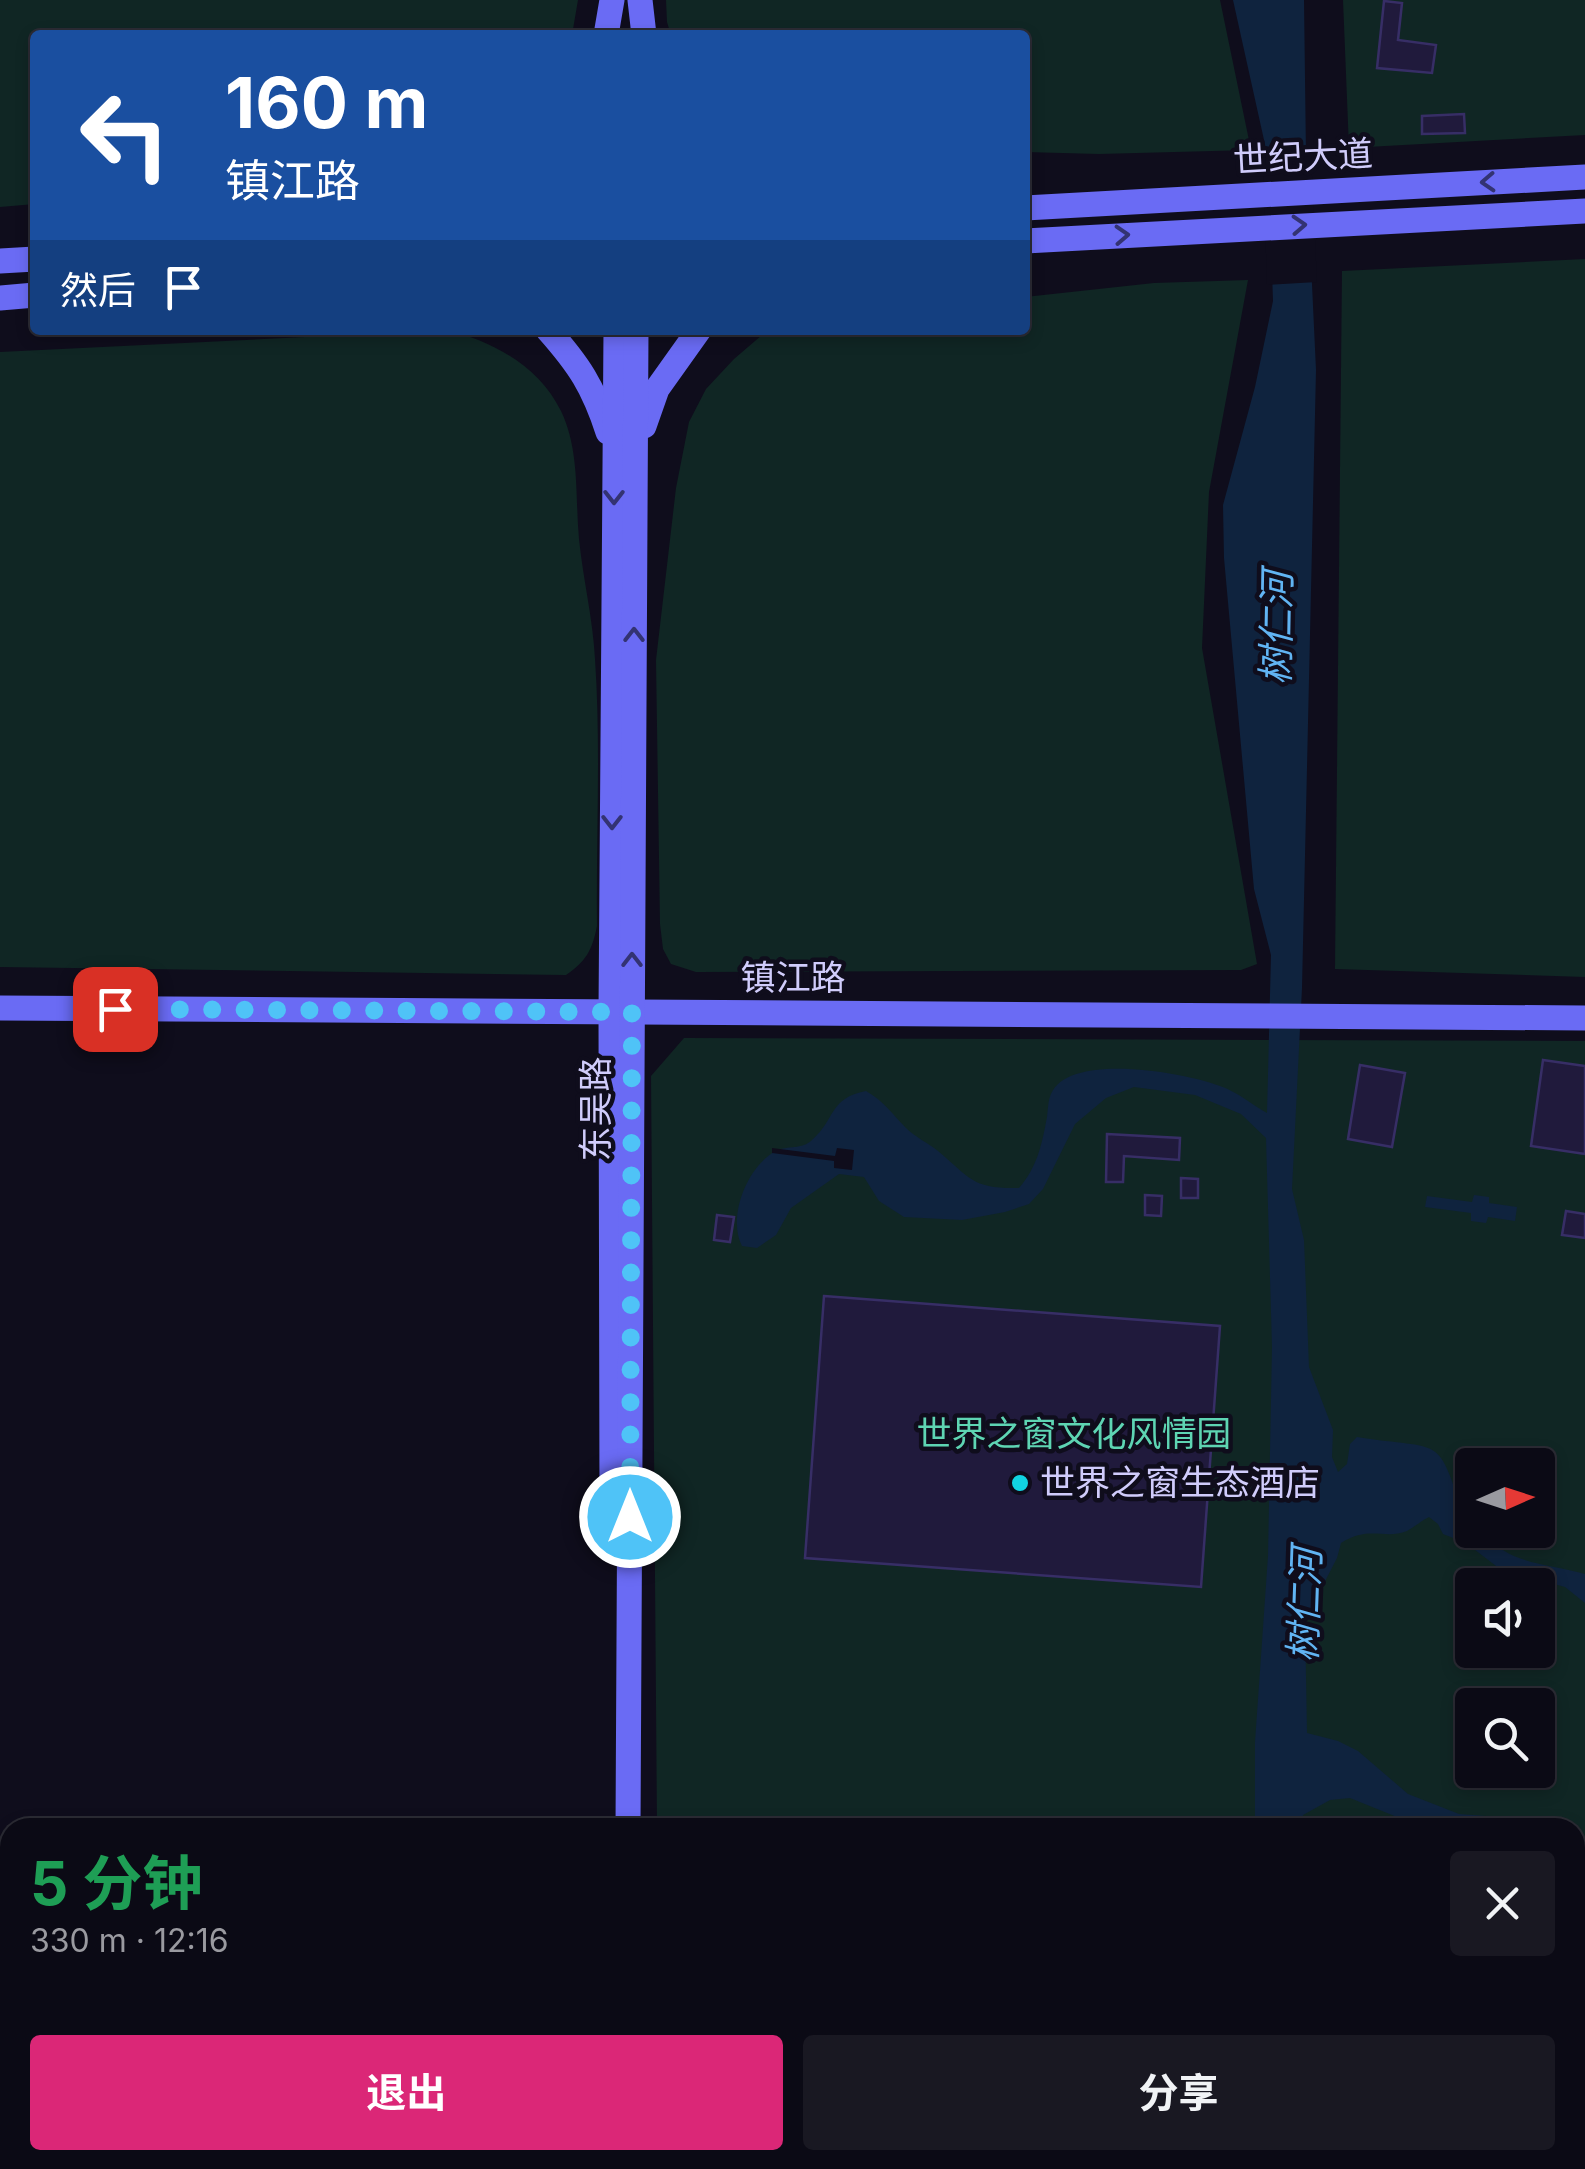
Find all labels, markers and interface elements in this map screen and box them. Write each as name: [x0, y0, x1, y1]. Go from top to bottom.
text: 160 m: [225, 60, 428, 145]
icon: left: [60, 70, 190, 200]
street label: 世纪大道: [1232, 131, 1374, 181]
text: 镇江路: [225, 153, 360, 208]
one-way arrow: [1479, 171, 1495, 192]
one-way arrow: [1291, 214, 1307, 235]
one-way arrow: [1115, 225, 1131, 246]
icon: arrive: [156, 260, 211, 315]
text: 然后: [60, 267, 136, 313]
one-way arrow: [604, 490, 625, 506]
water label: 树仁河: [1252, 564, 1300, 685]
one-way arrow: [623, 627, 645, 642]
one-way arrow: [601, 816, 623, 831]
one-way arrow: [621, 952, 643, 968]
street label: 镇江路: [740, 956, 846, 998]
pin: [73, 967, 158, 1052]
icon: arrive: [88, 982, 143, 1037]
street label: 东吴路: [574, 1056, 616, 1162]
park label: 世界之窗文化风情园: [916, 1412, 1232, 1454]
north arrow: [1455, 1448, 1555, 1548]
map controls: [1455, 1448, 1555, 1788]
place label: 世界之窗生态酒店: [1040, 1461, 1320, 1503]
position arrow: [578, 1465, 682, 1569]
marker: 世界之窗生态酒店: [1009, 1472, 1031, 1494]
water label: 树仁河: [1279, 1540, 1329, 1663]
button: sound: [1455, 1568, 1555, 1668]
button: search: [1455, 1688, 1555, 1788]
text: 5 分钟: [30, 1847, 203, 1919]
button: close: [1450, 1851, 1555, 1956]
text: 330 m · 12:16: [30, 1921, 229, 1960]
button: 退出: [30, 2035, 783, 2150]
button: 分享: [803, 2035, 1555, 2150]

